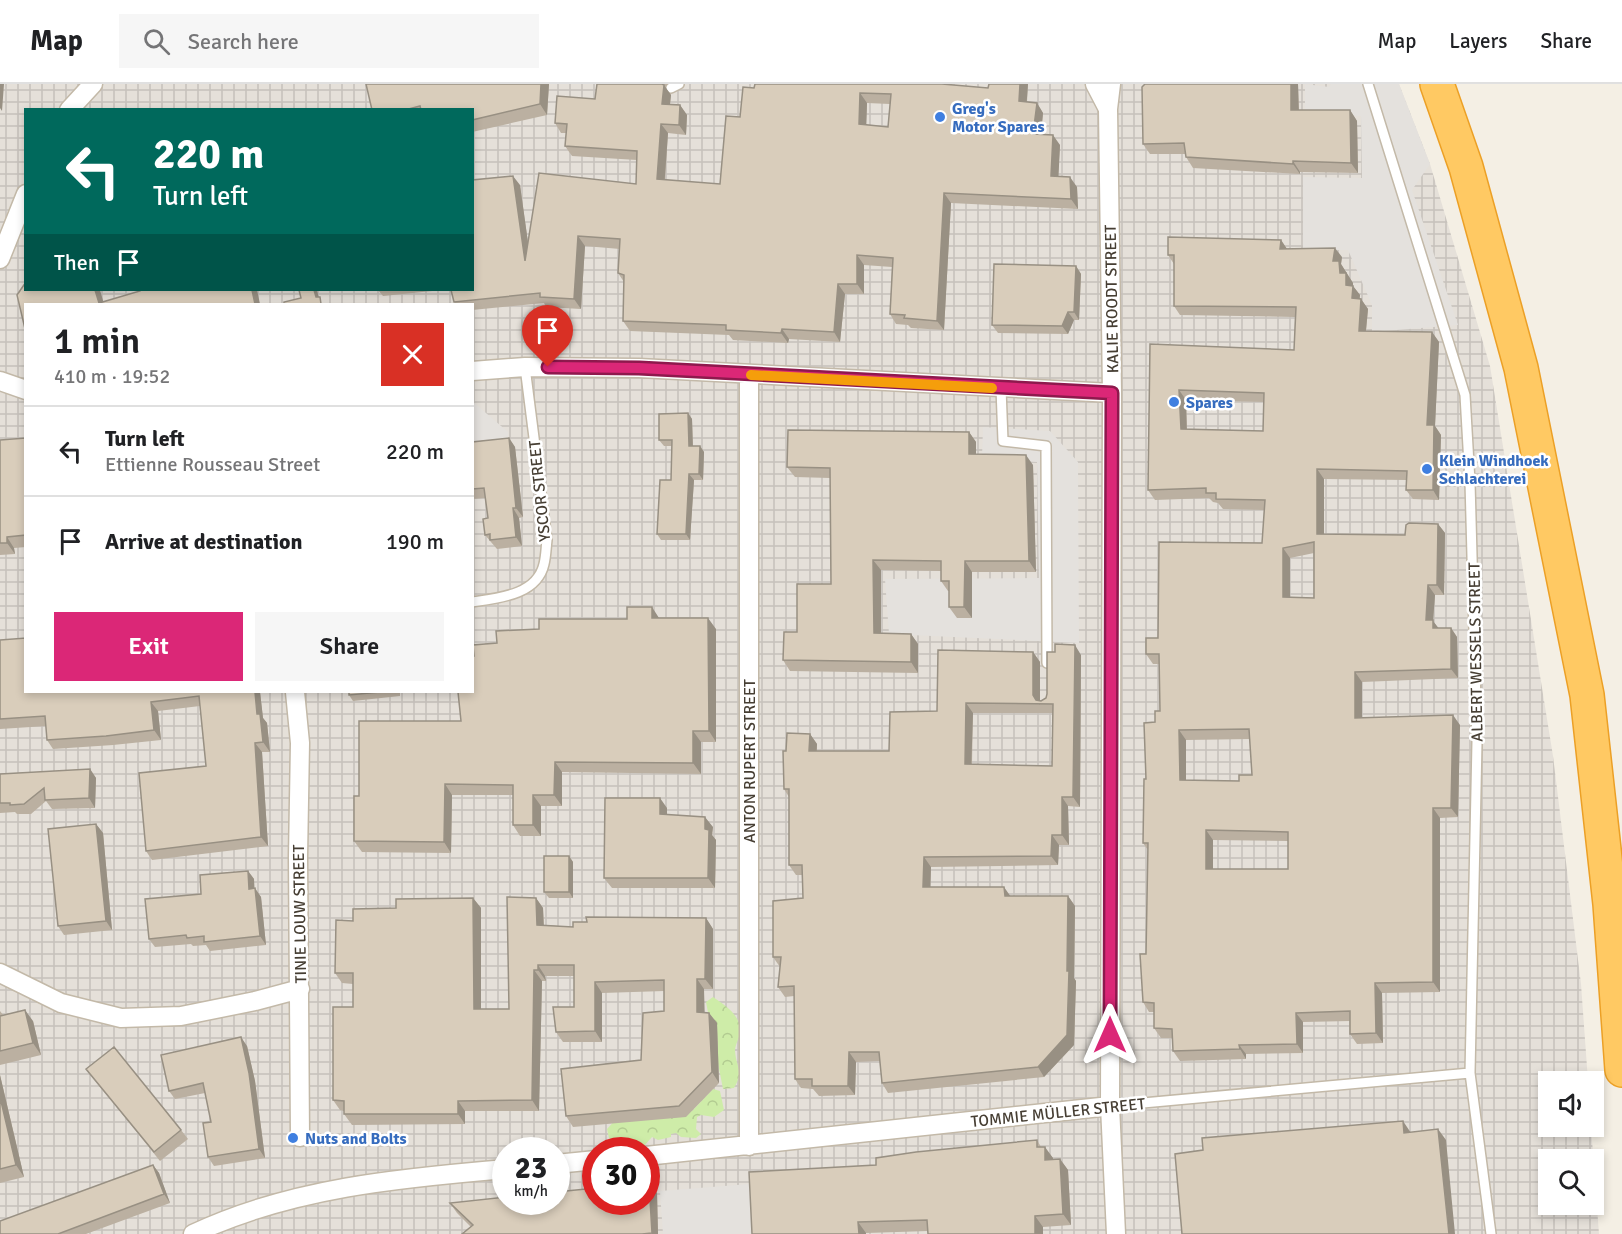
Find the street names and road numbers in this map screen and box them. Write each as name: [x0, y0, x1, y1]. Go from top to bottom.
street label: KALIE ROODT STREET: [1101, 224, 1123, 373]
street label: YSCOR STREET: [525, 439, 555, 543]
street label: ALBERT WESSELS STREET: [1464, 562, 1488, 742]
street label: ANTON RUPERT STREET: [740, 679, 760, 843]
street label: TINIE LOUW STREET: [289, 844, 311, 984]
street label: TOMMIE MÜLLER STREET: [970, 1094, 1146, 1132]

